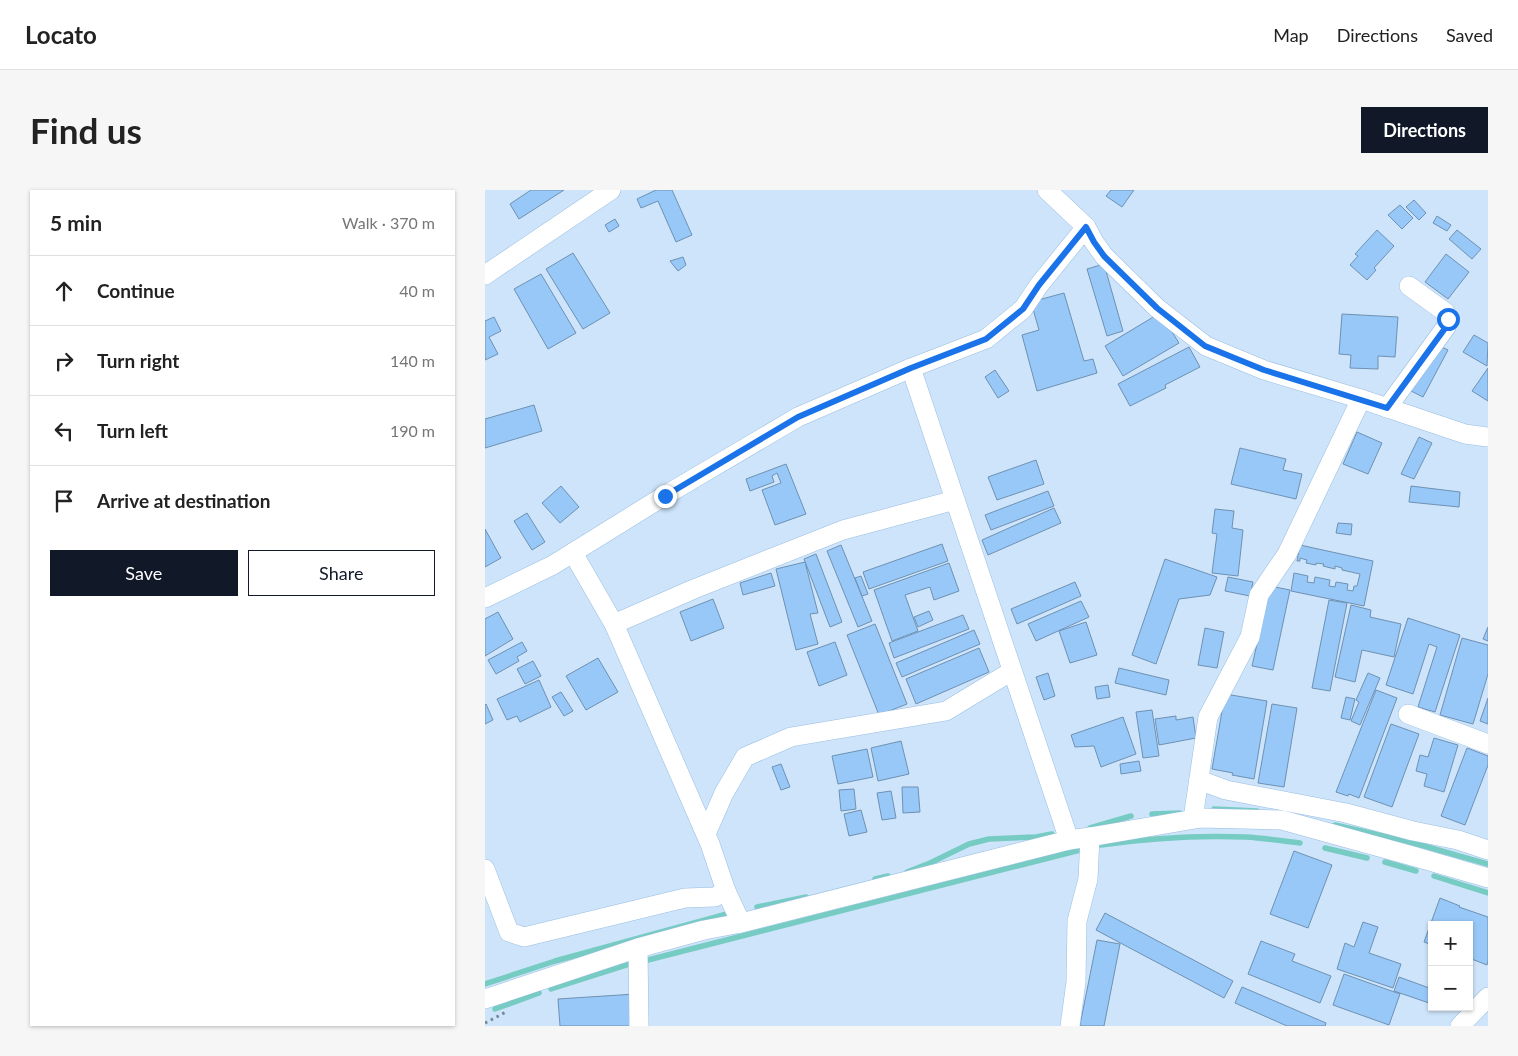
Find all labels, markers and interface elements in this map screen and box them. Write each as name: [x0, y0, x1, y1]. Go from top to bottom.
text: Locato: [25, 20, 97, 49]
text: Map: [1273, 24, 1309, 46]
text: Directions: [1337, 24, 1418, 46]
text: Saved: [1446, 24, 1493, 46]
button: Directions: [1361, 107, 1488, 153]
text: Find us: [30, 109, 142, 151]
text: 5 min: [50, 210, 102, 235]
text: Walk · 370 m: [342, 213, 435, 232]
icon: ahead: [50, 277, 78, 305]
text: Continue: [97, 279, 175, 302]
text: 40 m: [399, 281, 435, 300]
route start: [1437, 308, 1460, 331]
icon: right: [50, 347, 78, 375]
text: Turn right: [97, 349, 179, 372]
text: 140 m: [390, 351, 435, 370]
icon: left: [50, 417, 78, 445]
text: Turn left: [97, 419, 168, 442]
text: 190 m: [390, 421, 435, 440]
route end: [654, 485, 677, 508]
icon: arrive: [50, 487, 78, 515]
text: Arrive at destination: [97, 489, 270, 512]
button: Save: [50, 550, 238, 596]
button: Share: [248, 550, 435, 596]
map controls: [1428, 921, 1473, 1011]
button: +: [1428, 921, 1473, 966]
button: −: [1428, 966, 1473, 1011]

